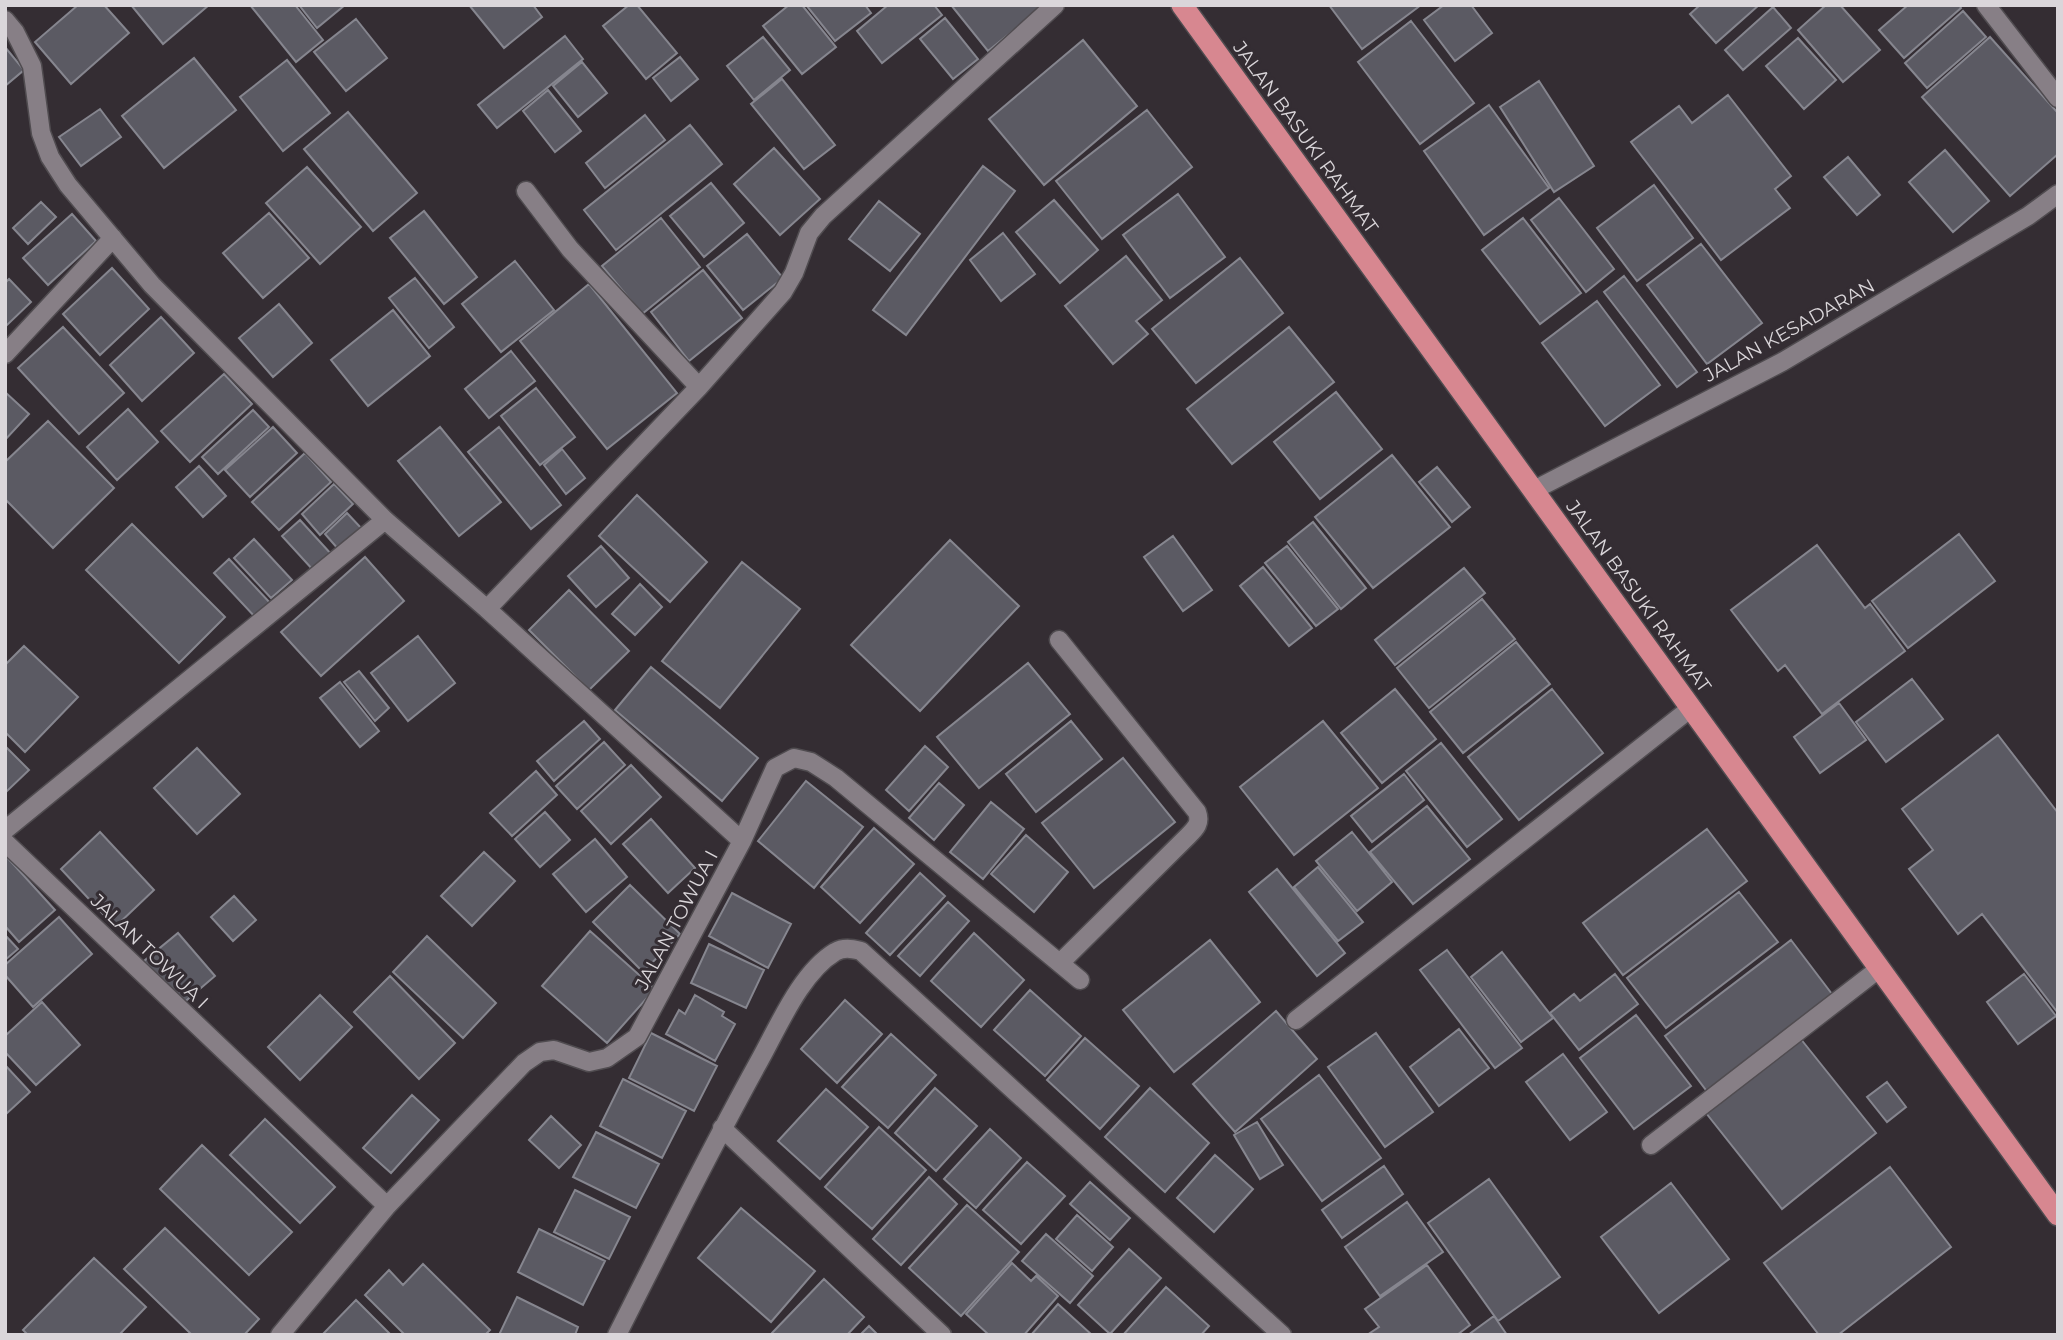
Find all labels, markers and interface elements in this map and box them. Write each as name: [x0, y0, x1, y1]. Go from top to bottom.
street label: JALAN BASUKI RAHMAT: [1228, 36, 1383, 238]
street label: JALAN KESADARAN: [1699, 274, 1879, 387]
street label: JALAN BASUKI RAHMAT: [1561, 495, 1716, 697]
street label: JALAN TOWUA I: [630, 847, 723, 995]
street label: JALAN TOWUA I: [85, 889, 213, 1013]

